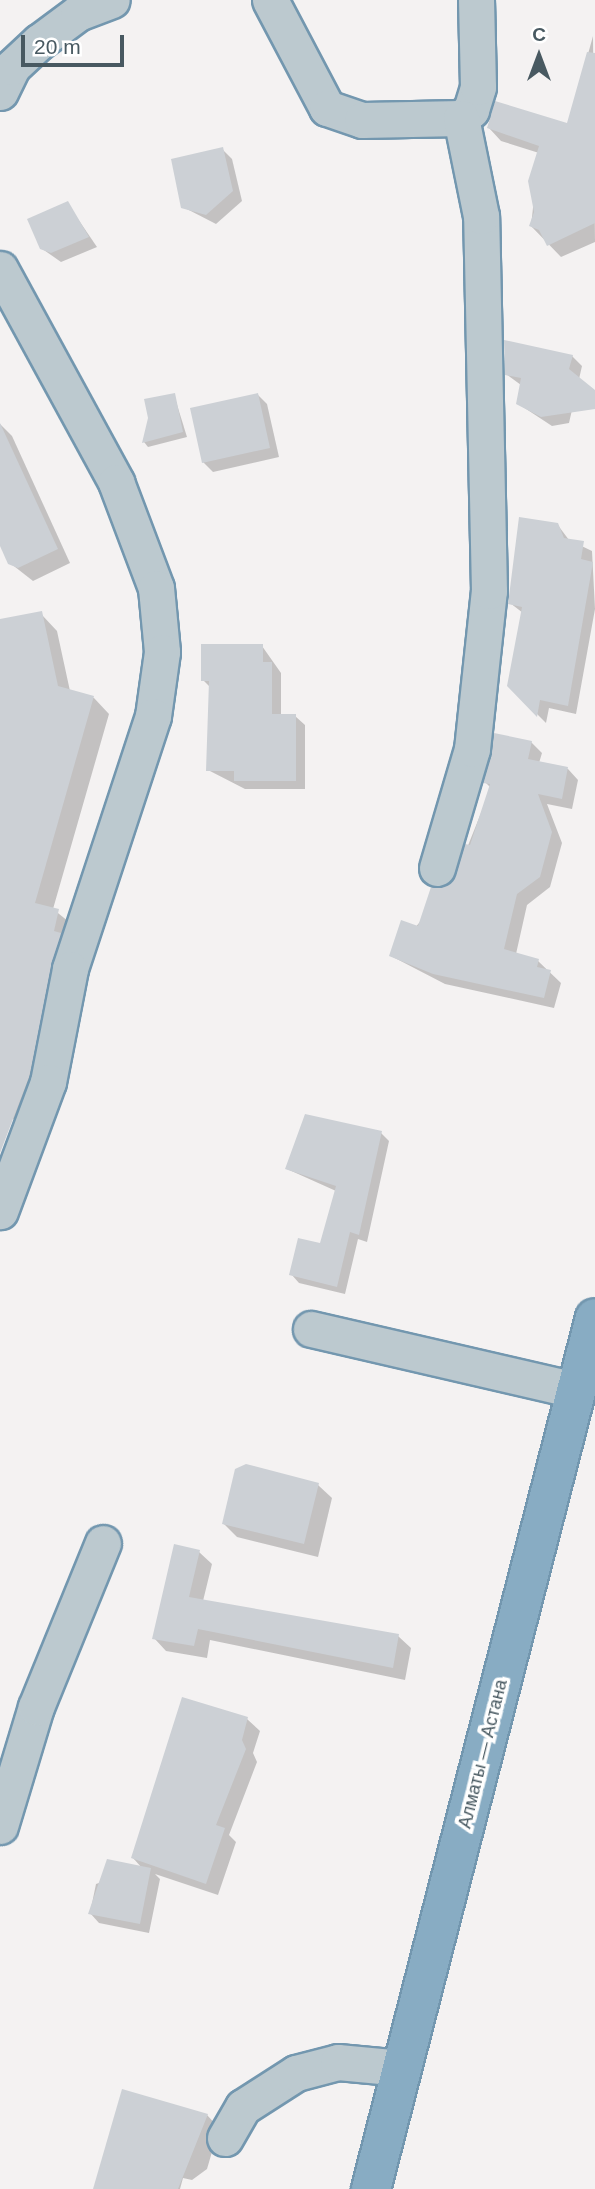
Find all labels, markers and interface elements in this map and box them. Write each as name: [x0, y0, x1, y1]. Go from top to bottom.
scale bar: [24, 21, 128, 65]
north arrow: [504, 21, 574, 91]
text: С: [532, 24, 546, 45]
text: 20 m: [34, 35, 81, 58]
street label: Алматы — Астана: [454, 1677, 512, 1831]

